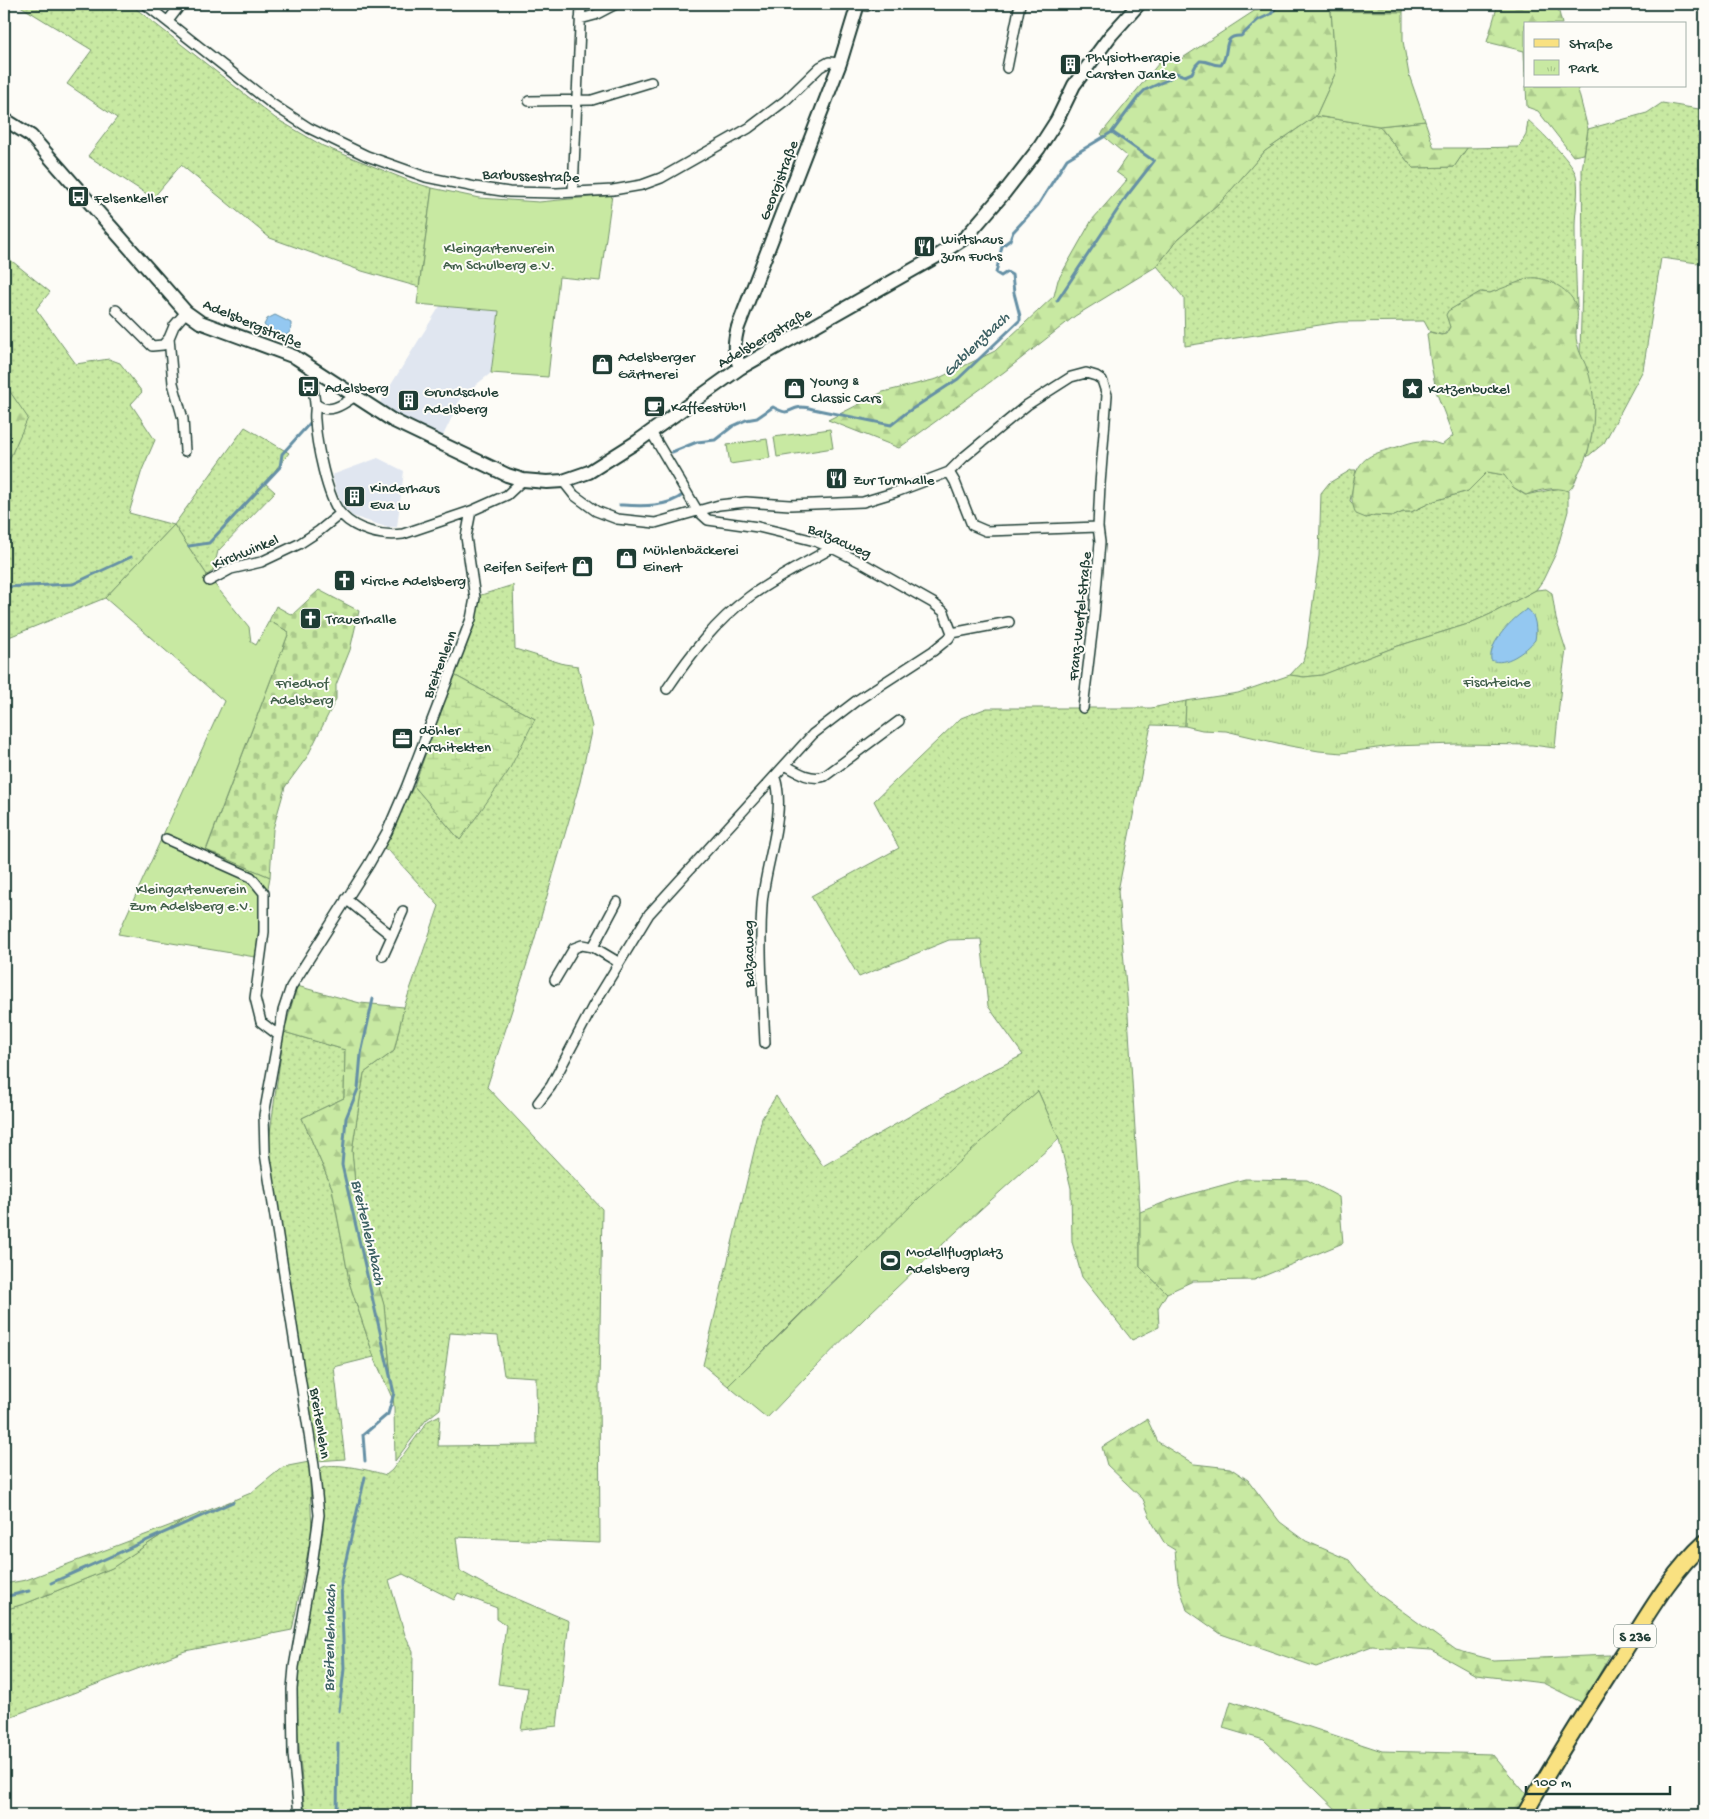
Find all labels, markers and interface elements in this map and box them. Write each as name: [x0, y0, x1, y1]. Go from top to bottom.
legend: [1524, 22, 1686, 88]
text: Straße: [1569, 36, 1613, 54]
place label: Physiotherapie Carsten Janke: [1085, 49, 1180, 84]
building icon: Physiotherapie Carsten Janke: [1058, 53, 1082, 77]
text: Park: [1568, 60, 1599, 78]
street label: Georgistraße: [756, 138, 803, 223]
street label: Barbussestraße: [481, 166, 580, 188]
bus stop icon: Felsenkeller: [66, 185, 90, 209]
place label: Felsenkeller: [93, 190, 169, 208]
place label: Wirtshaus zum Fuchs: [941, 231, 1003, 266]
restaurant icon: Wirtshaus zum Fuchs: [913, 235, 937, 259]
park label: Kleingartenverein Am Schulberg e.V.: [443, 240, 555, 275]
street label: Adelsbergstraße: [200, 296, 305, 354]
street label: Adelsbergstraße: [715, 304, 816, 373]
water label: Gablenzbach: [940, 309, 1015, 382]
place label: Adelsberger Gärtnerei: [618, 349, 696, 384]
shop icon: Adelsberger Gärtnerei: [590, 353, 614, 377]
place label: Young & Classic Cars: [809, 373, 881, 408]
bus stop icon: Adelsberg: [297, 375, 321, 399]
place icon: Katzenbuckel: [1400, 376, 1424, 400]
shop icon: Young & Classic Cars: [783, 377, 807, 401]
place label: Adelsberg: [325, 380, 389, 398]
place label: Katzenbuckel: [1428, 381, 1510, 399]
place label: Grundschule Adelsberg: [424, 384, 499, 419]
building icon: Grundschule Adelsberg: [396, 388, 420, 412]
cafe icon: Kaffeestüb'l: [643, 394, 667, 418]
place label: Kaffeestüb'l: [671, 399, 746, 417]
restaurant icon: Zur Turnhalle: [825, 467, 849, 491]
place label: Zur Turnhalle: [853, 472, 935, 490]
place label: Kinderhaus Eva Lu: [370, 480, 440, 515]
building icon: Kinderhaus Eva Lu: [342, 484, 366, 508]
street label: Balzacweg: [804, 520, 874, 563]
street label: Kirchwinkel: [210, 531, 281, 574]
place label: Mühlenbäckerei Einert: [643, 542, 739, 577]
shop icon: Mühlenbäckerei Einert: [615, 546, 639, 570]
street label: Franz-Werfel-Straße: [1065, 551, 1097, 683]
shop icon: Reifen Seifert: [571, 554, 595, 578]
place label: Reifen Seifert: [483, 559, 569, 577]
church icon: Kirche Adelsberg: [333, 568, 357, 592]
place label: Kirche Adelsberg: [361, 573, 466, 591]
church icon: Trauerhalle: [298, 606, 322, 630]
place label: Trauerhalle: [325, 611, 396, 629]
street label: Breitenlehn: [419, 628, 462, 702]
park label: Fischteiche: [1462, 674, 1531, 692]
park label: Friedhof Adelsberg: [270, 675, 334, 710]
place label: döhler Architekten: [419, 722, 491, 757]
office icon: döhler Architekten: [391, 726, 415, 750]
park label: Kleingartenverein Zum Adelsberg e.V.: [129, 881, 253, 916]
street label: Balzacweg: [740, 920, 760, 989]
water label: Breitenlehnbach: [345, 1178, 388, 1288]
place label: Modellflugplatz Adelsberg: [906, 1244, 1003, 1279]
sports icon: Modellflugplatz Adelsberg: [878, 1248, 902, 1272]
street label: Breitenlehn: [304, 1386, 333, 1460]
water label: Breitenlehnbach: [321, 1584, 342, 1692]
road number: S 236: [1614, 1624, 1656, 1648]
scale bar: [1526, 1764, 1670, 1796]
text: 100 m: [1533, 1774, 1572, 1792]

